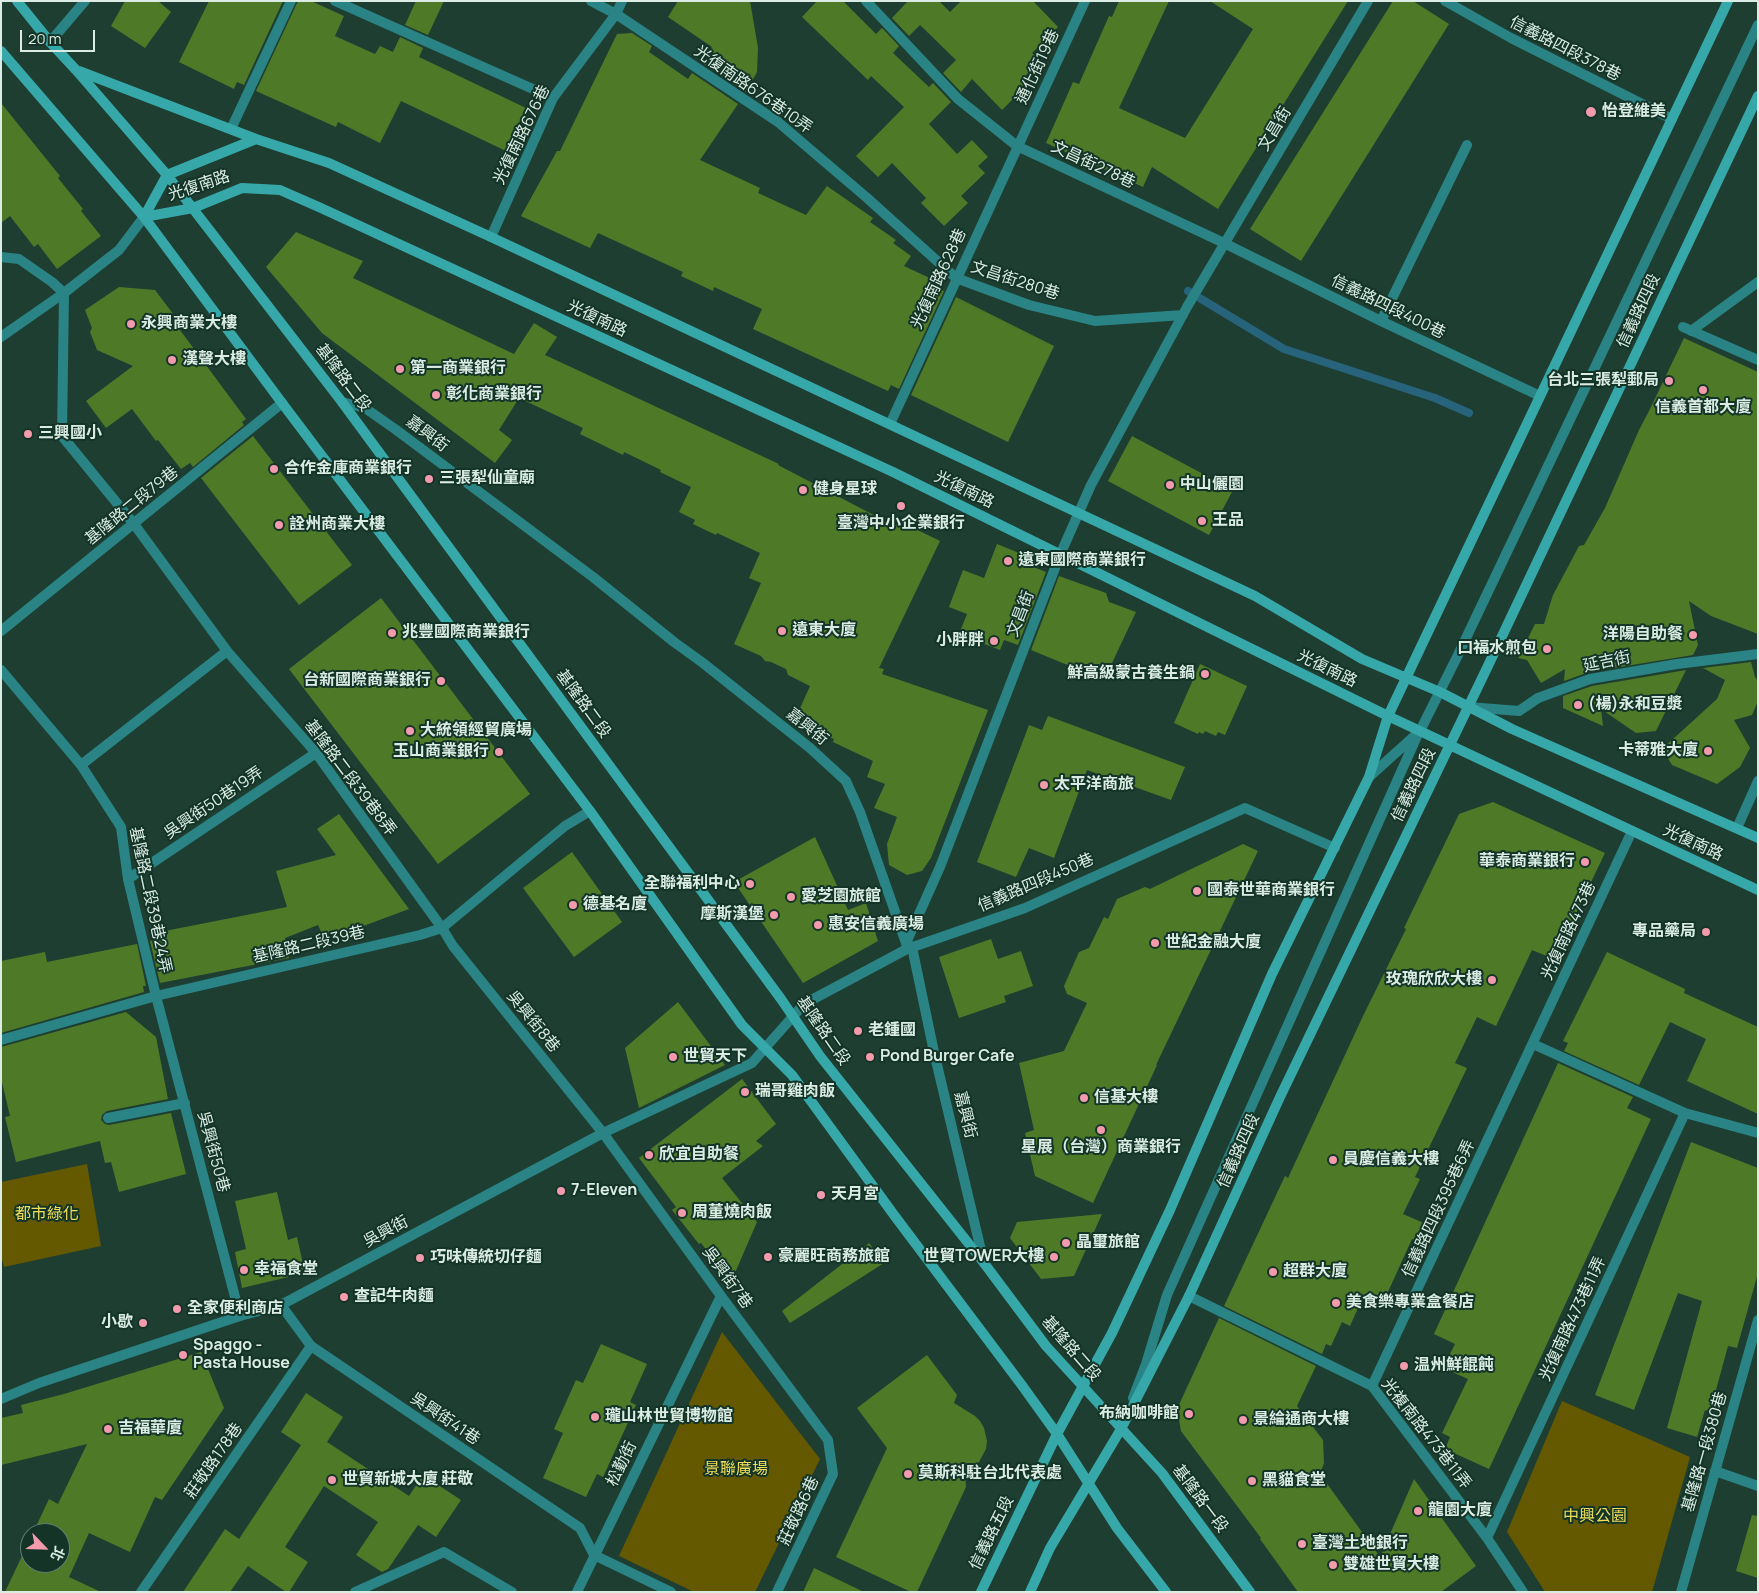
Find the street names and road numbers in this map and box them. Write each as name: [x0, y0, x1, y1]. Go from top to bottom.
street label: 信義路四段378巷: [1506, 13, 1624, 85]
street label: 通化街19巷: [1012, 27, 1064, 107]
street label: 光復南路676巷10弄: [690, 42, 816, 138]
street label: 光復南路676巷: [490, 82, 554, 188]
street label: 文昌街: [1254, 103, 1296, 155]
street label: 文昌街278巷: [1048, 137, 1138, 193]
street label: 光復南路: [166, 167, 232, 205]
street label: 光復南路628巷: [907, 226, 971, 332]
street label: 文昌街280巷: [968, 258, 1062, 304]
street label: 信義路四段400巷: [1328, 271, 1448, 343]
street label: 信義路四段: [1613, 271, 1665, 351]
street label: 光復南路: [564, 297, 630, 341]
street label: 基隆路二段: [311, 340, 375, 416]
street label: 嘉興街: [402, 412, 452, 456]
street label: 基隆路二段79巷: [82, 463, 182, 549]
street label: 光復南路: [931, 467, 997, 513]
street label: 文昌街: [1003, 588, 1039, 640]
street label: 光復南路: [1294, 646, 1360, 692]
street label: 延吉街: [1582, 648, 1632, 676]
street label: 基隆路二段: [552, 666, 614, 742]
street label: 嘉興街: [782, 704, 832, 750]
street label: 基隆路二段39巷8弄: [300, 716, 400, 840]
street label: 信義路四段: [1388, 745, 1440, 825]
street label: 吳興街50巷19弄: [161, 763, 267, 843]
street label: 光復南路: [1660, 821, 1726, 865]
street label: 基隆路二段39巷24弄: [125, 825, 175, 975]
street label: 信義路四段450巷: [975, 850, 1097, 916]
street label: 光復南路473巷: [1538, 879, 1600, 983]
street label: 基隆路二段39巷: [251, 923, 367, 967]
street label: 吳興街8巷: [502, 987, 564, 1057]
street label: 基隆路二段: [792, 993, 854, 1069]
street label: 嘉興街: [950, 1089, 980, 1141]
street label: 吳興街50巷: [193, 1109, 233, 1195]
street label: 信義路四段: [1214, 1111, 1264, 1191]
street label: 信義路四段395巷6弄: [1399, 1137, 1479, 1281]
street label: 吳興街: [360, 1212, 412, 1252]
street label: 吳興街7巷: [698, 1243, 756, 1313]
street label: 光復南路473巷11弄: [1536, 1254, 1610, 1384]
street label: 基隆路二段: [1038, 1313, 1104, 1385]
street label: 光複南路473巷11弄: [1377, 1375, 1475, 1493]
street label: 吳興街41巷: [407, 1389, 483, 1449]
street label: 基隆路一段380巷: [1679, 1390, 1731, 1514]
street label: 莊敬路178巷: [181, 1420, 247, 1502]
street label: 松勤街: [603, 1438, 641, 1490]
street label: 基隆路一段: [1168, 1461, 1232, 1537]
street label: 莊敬路6巷: [775, 1473, 823, 1549]
street label: 信義路五段: [966, 1493, 1018, 1573]

